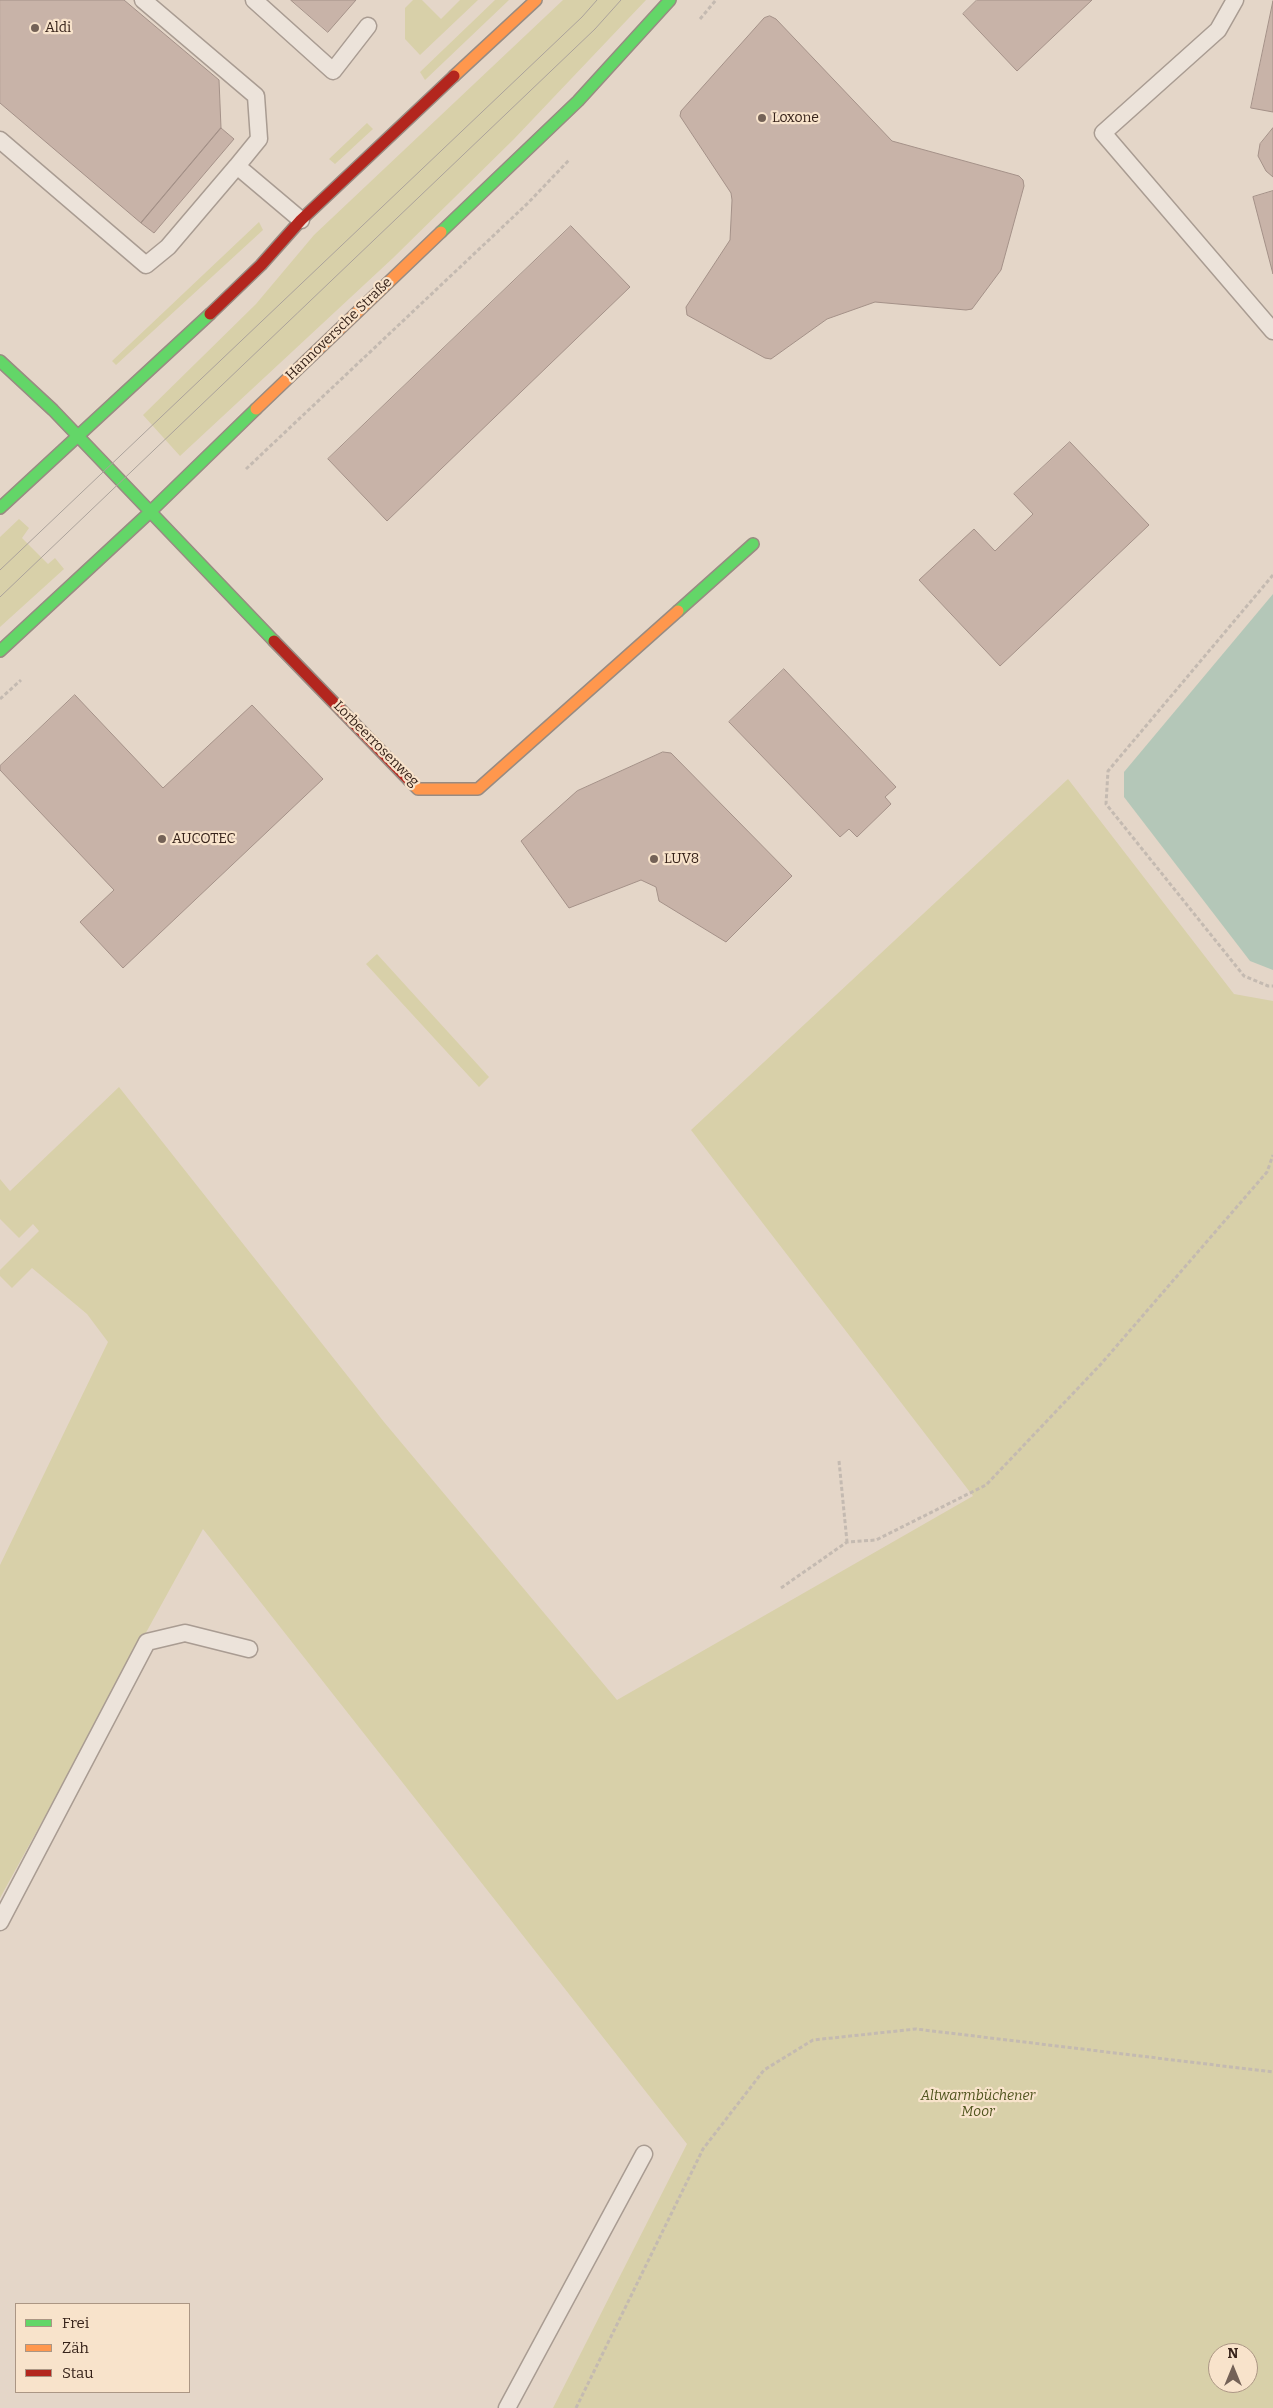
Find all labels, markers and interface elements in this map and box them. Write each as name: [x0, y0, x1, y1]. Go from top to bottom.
place label: Aldi: [45, 20, 71, 36]
marker: Aldi: [29, 22, 41, 34]
place label: Loxone: [772, 110, 819, 126]
marker: Loxone: [756, 112, 768, 124]
street label: Hannoversche Straße: [282, 274, 396, 384]
street label: Lorbeerrosenweg: [330, 698, 422, 790]
place label: AUCOTEC: [172, 831, 236, 847]
marker: AUCOTEC: [156, 833, 168, 845]
place label: LUV8: [664, 851, 699, 867]
marker: LUV8: [648, 853, 660, 865]
park label: Altwarmbüchener Moor: [921, 2088, 1035, 2120]
legend: [15, 2303, 190, 2393]
text: Frei: [62, 2314, 89, 2332]
text: Zäh: [62, 2339, 89, 2357]
north arrow: [1208, 2343, 1258, 2393]
text: N: [1228, 2345, 1238, 2362]
text: Stau: [62, 2364, 94, 2382]

